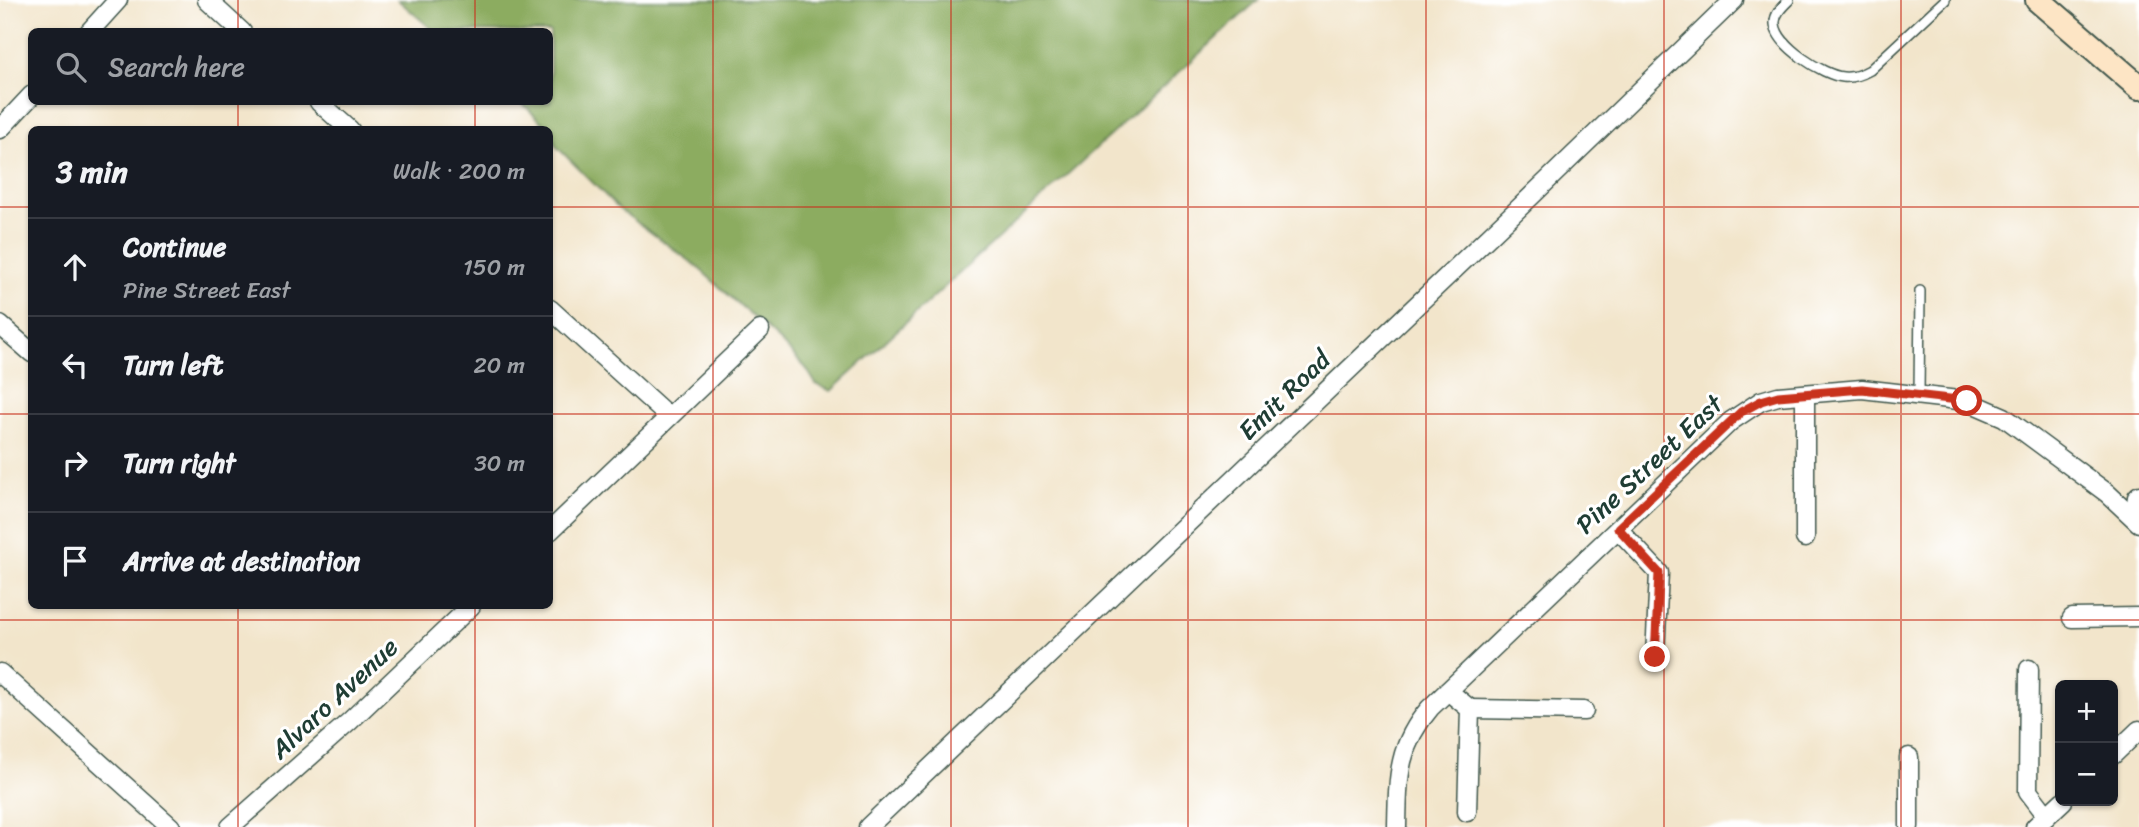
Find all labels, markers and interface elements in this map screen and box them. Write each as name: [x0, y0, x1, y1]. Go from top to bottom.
search box: [28, 28, 553, 105]
text: Search here: [108, 44, 245, 90]
icon: search: [52, 48, 90, 86]
text: 3 min: [56, 145, 128, 199]
text: Walk · 200 m: [393, 151, 525, 192]
text: Continue: [123, 224, 226, 270]
text: 150 m: [463, 247, 525, 288]
icon: ahead: [56, 248, 94, 286]
text: Pine Street East: [123, 270, 291, 311]
street label: Emit Road: [1226, 337, 1343, 452]
text: Turn left: [123, 342, 223, 388]
text: 20 m: [474, 345, 525, 386]
icon: left: [56, 346, 94, 384]
street label: Pine Street East: [1564, 382, 1735, 545]
route start: [1951, 385, 1982, 416]
text: Turn right: [123, 440, 236, 486]
text: 30 m: [474, 443, 525, 484]
icon: right: [56, 444, 94, 482]
text: Arrive at destination: [123, 538, 360, 584]
icon: arrive: [56, 542, 94, 580]
street label: Alvaro Avenue: [258, 626, 409, 771]
route end: [1639, 641, 1670, 672]
map controls: [2055, 680, 2118, 806]
button: +: [2055, 680, 2118, 743]
button: −: [2055, 743, 2118, 806]

